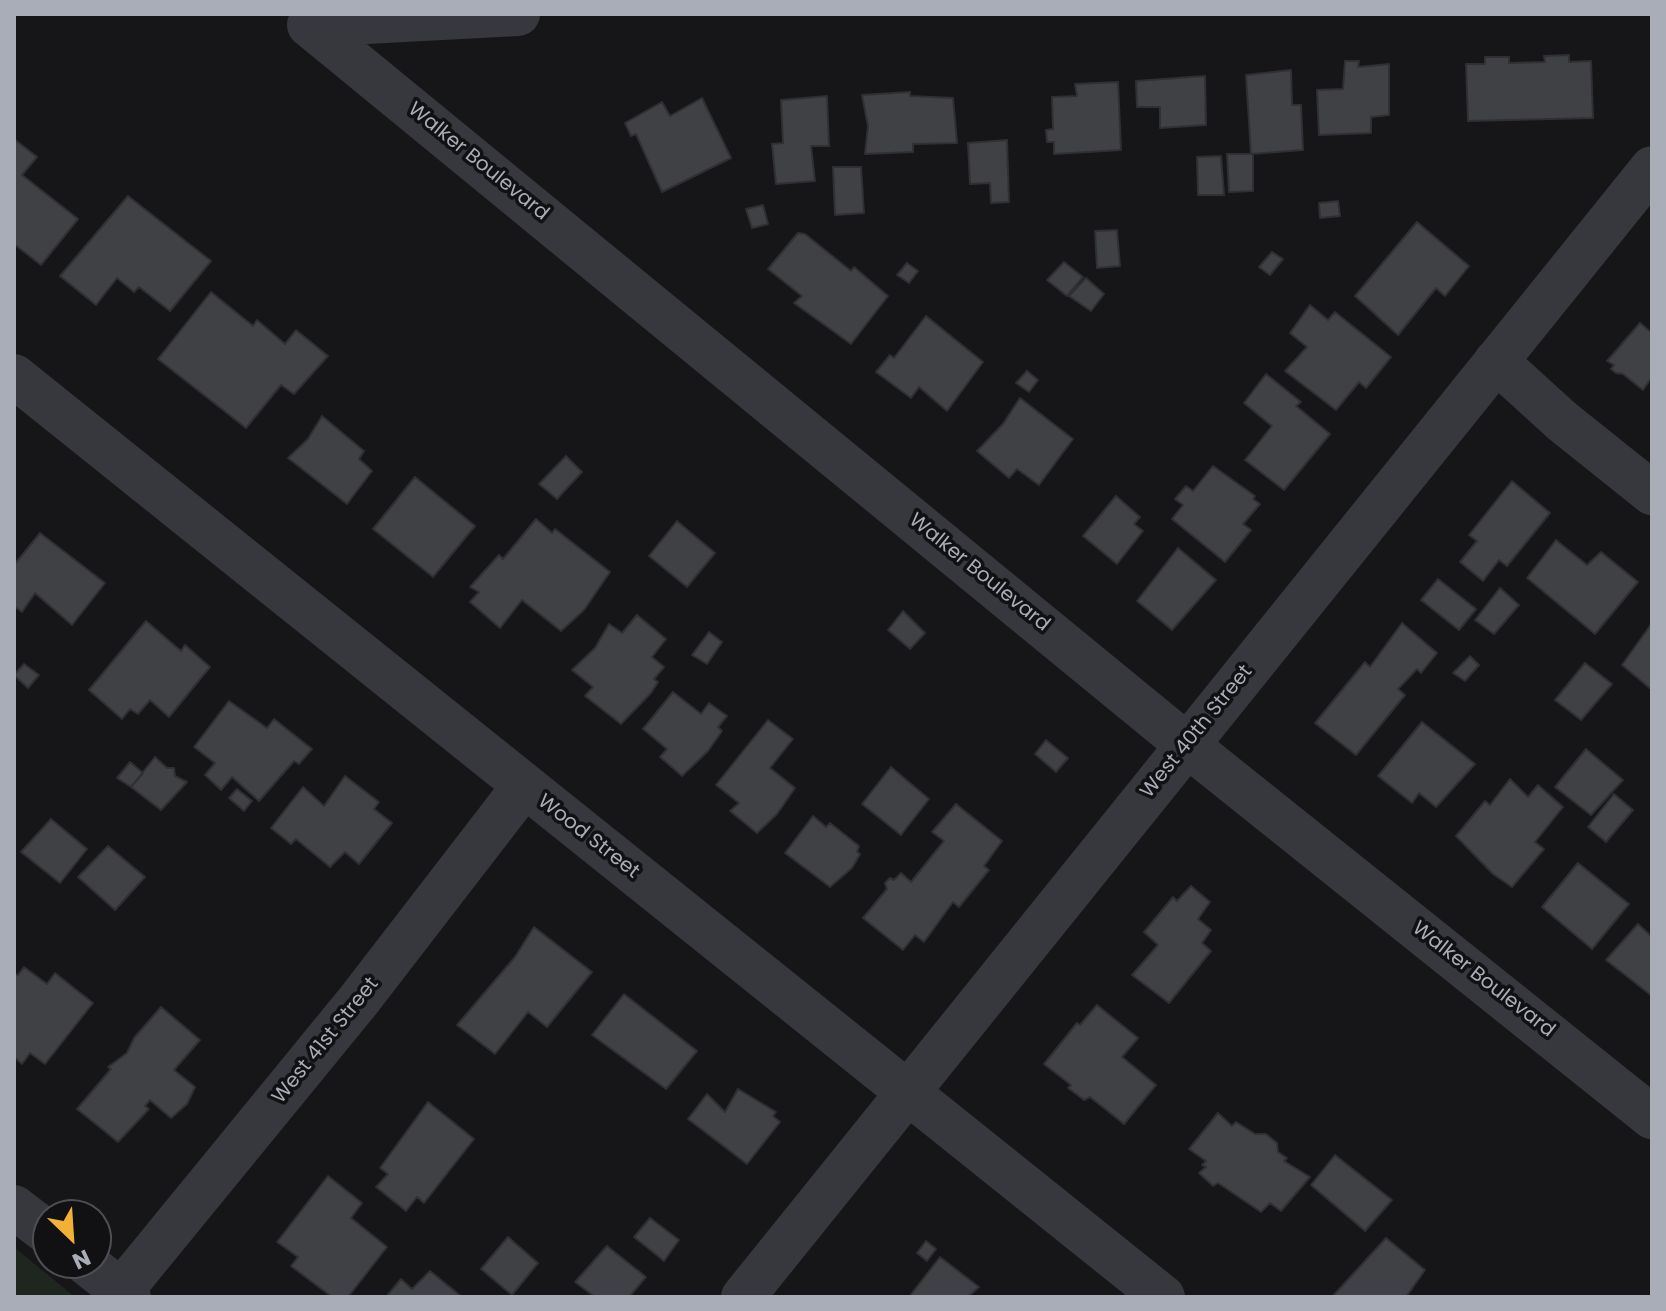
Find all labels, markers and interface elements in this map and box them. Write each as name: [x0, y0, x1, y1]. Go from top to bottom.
street label: Walker Boulevard: [403, 98, 553, 226]
street label: Walker Boulevard: [904, 509, 1054, 637]
street label: West 40th Street: [1136, 661, 1258, 803]
street label: Wood Street: [532, 790, 644, 884]
street label: Walker Boulevard: [1407, 917, 1559, 1043]
street label: West 41st Street: [268, 973, 384, 1109]
north arrow: [32, 1199, 112, 1279]
text: N: [67, 1242, 96, 1277]

